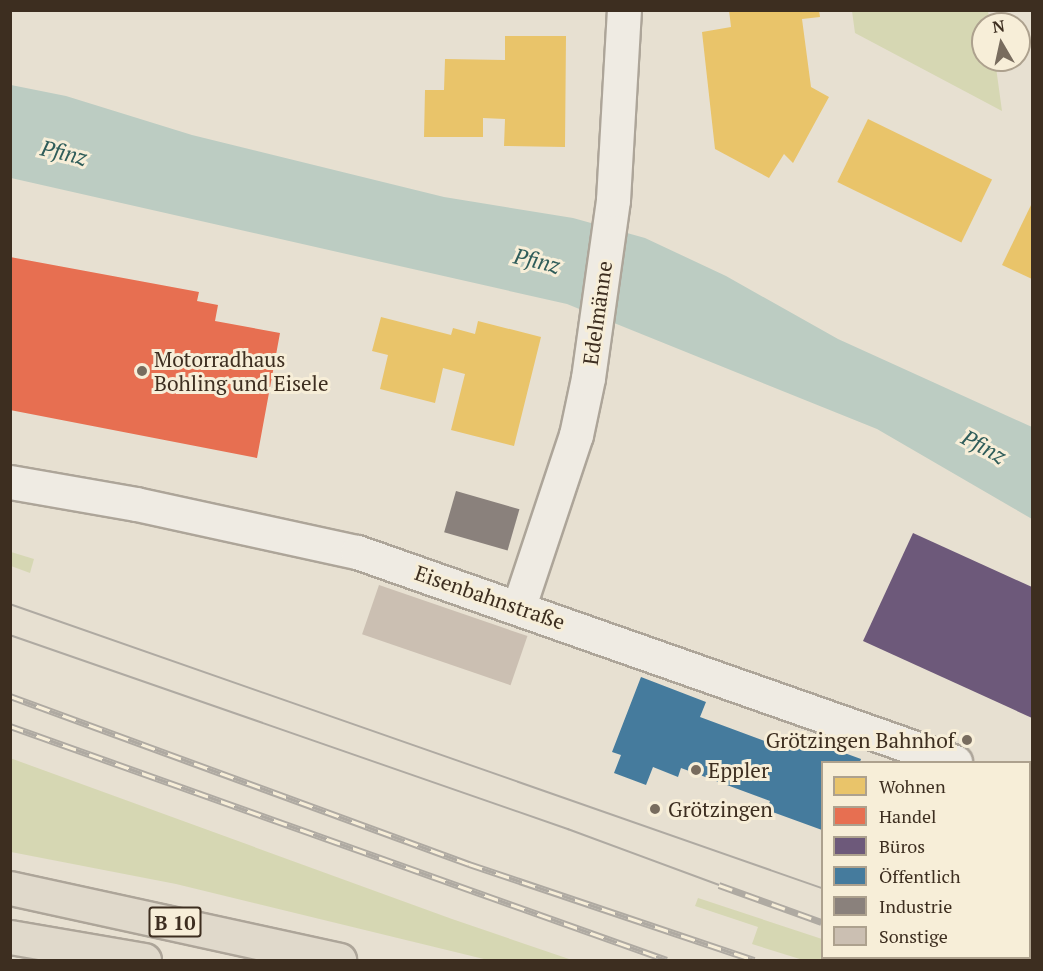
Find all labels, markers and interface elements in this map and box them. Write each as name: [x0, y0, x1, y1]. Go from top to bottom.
north arrow: [971, 12, 1031, 72]
text: N: [991, 14, 1006, 38]
water label: Pfinz: [39, 134, 89, 170]
water label: Pfinz: [512, 242, 562, 278]
street label: Edelmänne: [577, 259, 617, 367]
place label: Motorradhaus Bohling und Eisele: [154, 346, 328, 396]
marker: Motorradhaus Bohling und Eisele: [135, 364, 149, 378]
water label: Pfinz: [957, 423, 1011, 469]
street label: Eisenbahnstraße: [412, 560, 568, 634]
place label: Grötzingen Bahnhof: [766, 727, 955, 753]
marker: Grötzingen Bahnhof: [960, 733, 974, 747]
place label: Eppler: [708, 757, 769, 783]
legend: [821, 761, 1031, 959]
marker: Eppler: [689, 763, 703, 777]
text: Wohnen: [879, 774, 946, 798]
place label: Grötzingen: [668, 796, 773, 822]
marker: Grötzingen: [646, 800, 664, 818]
text: Handel: [879, 804, 936, 828]
text: Büros: [879, 834, 925, 858]
text: Öffentlich: [879, 864, 961, 888]
text: Industrie: [879, 894, 952, 918]
road number: B 10: [148, 905, 202, 939]
text: Sonstige: [879, 924, 948, 948]

